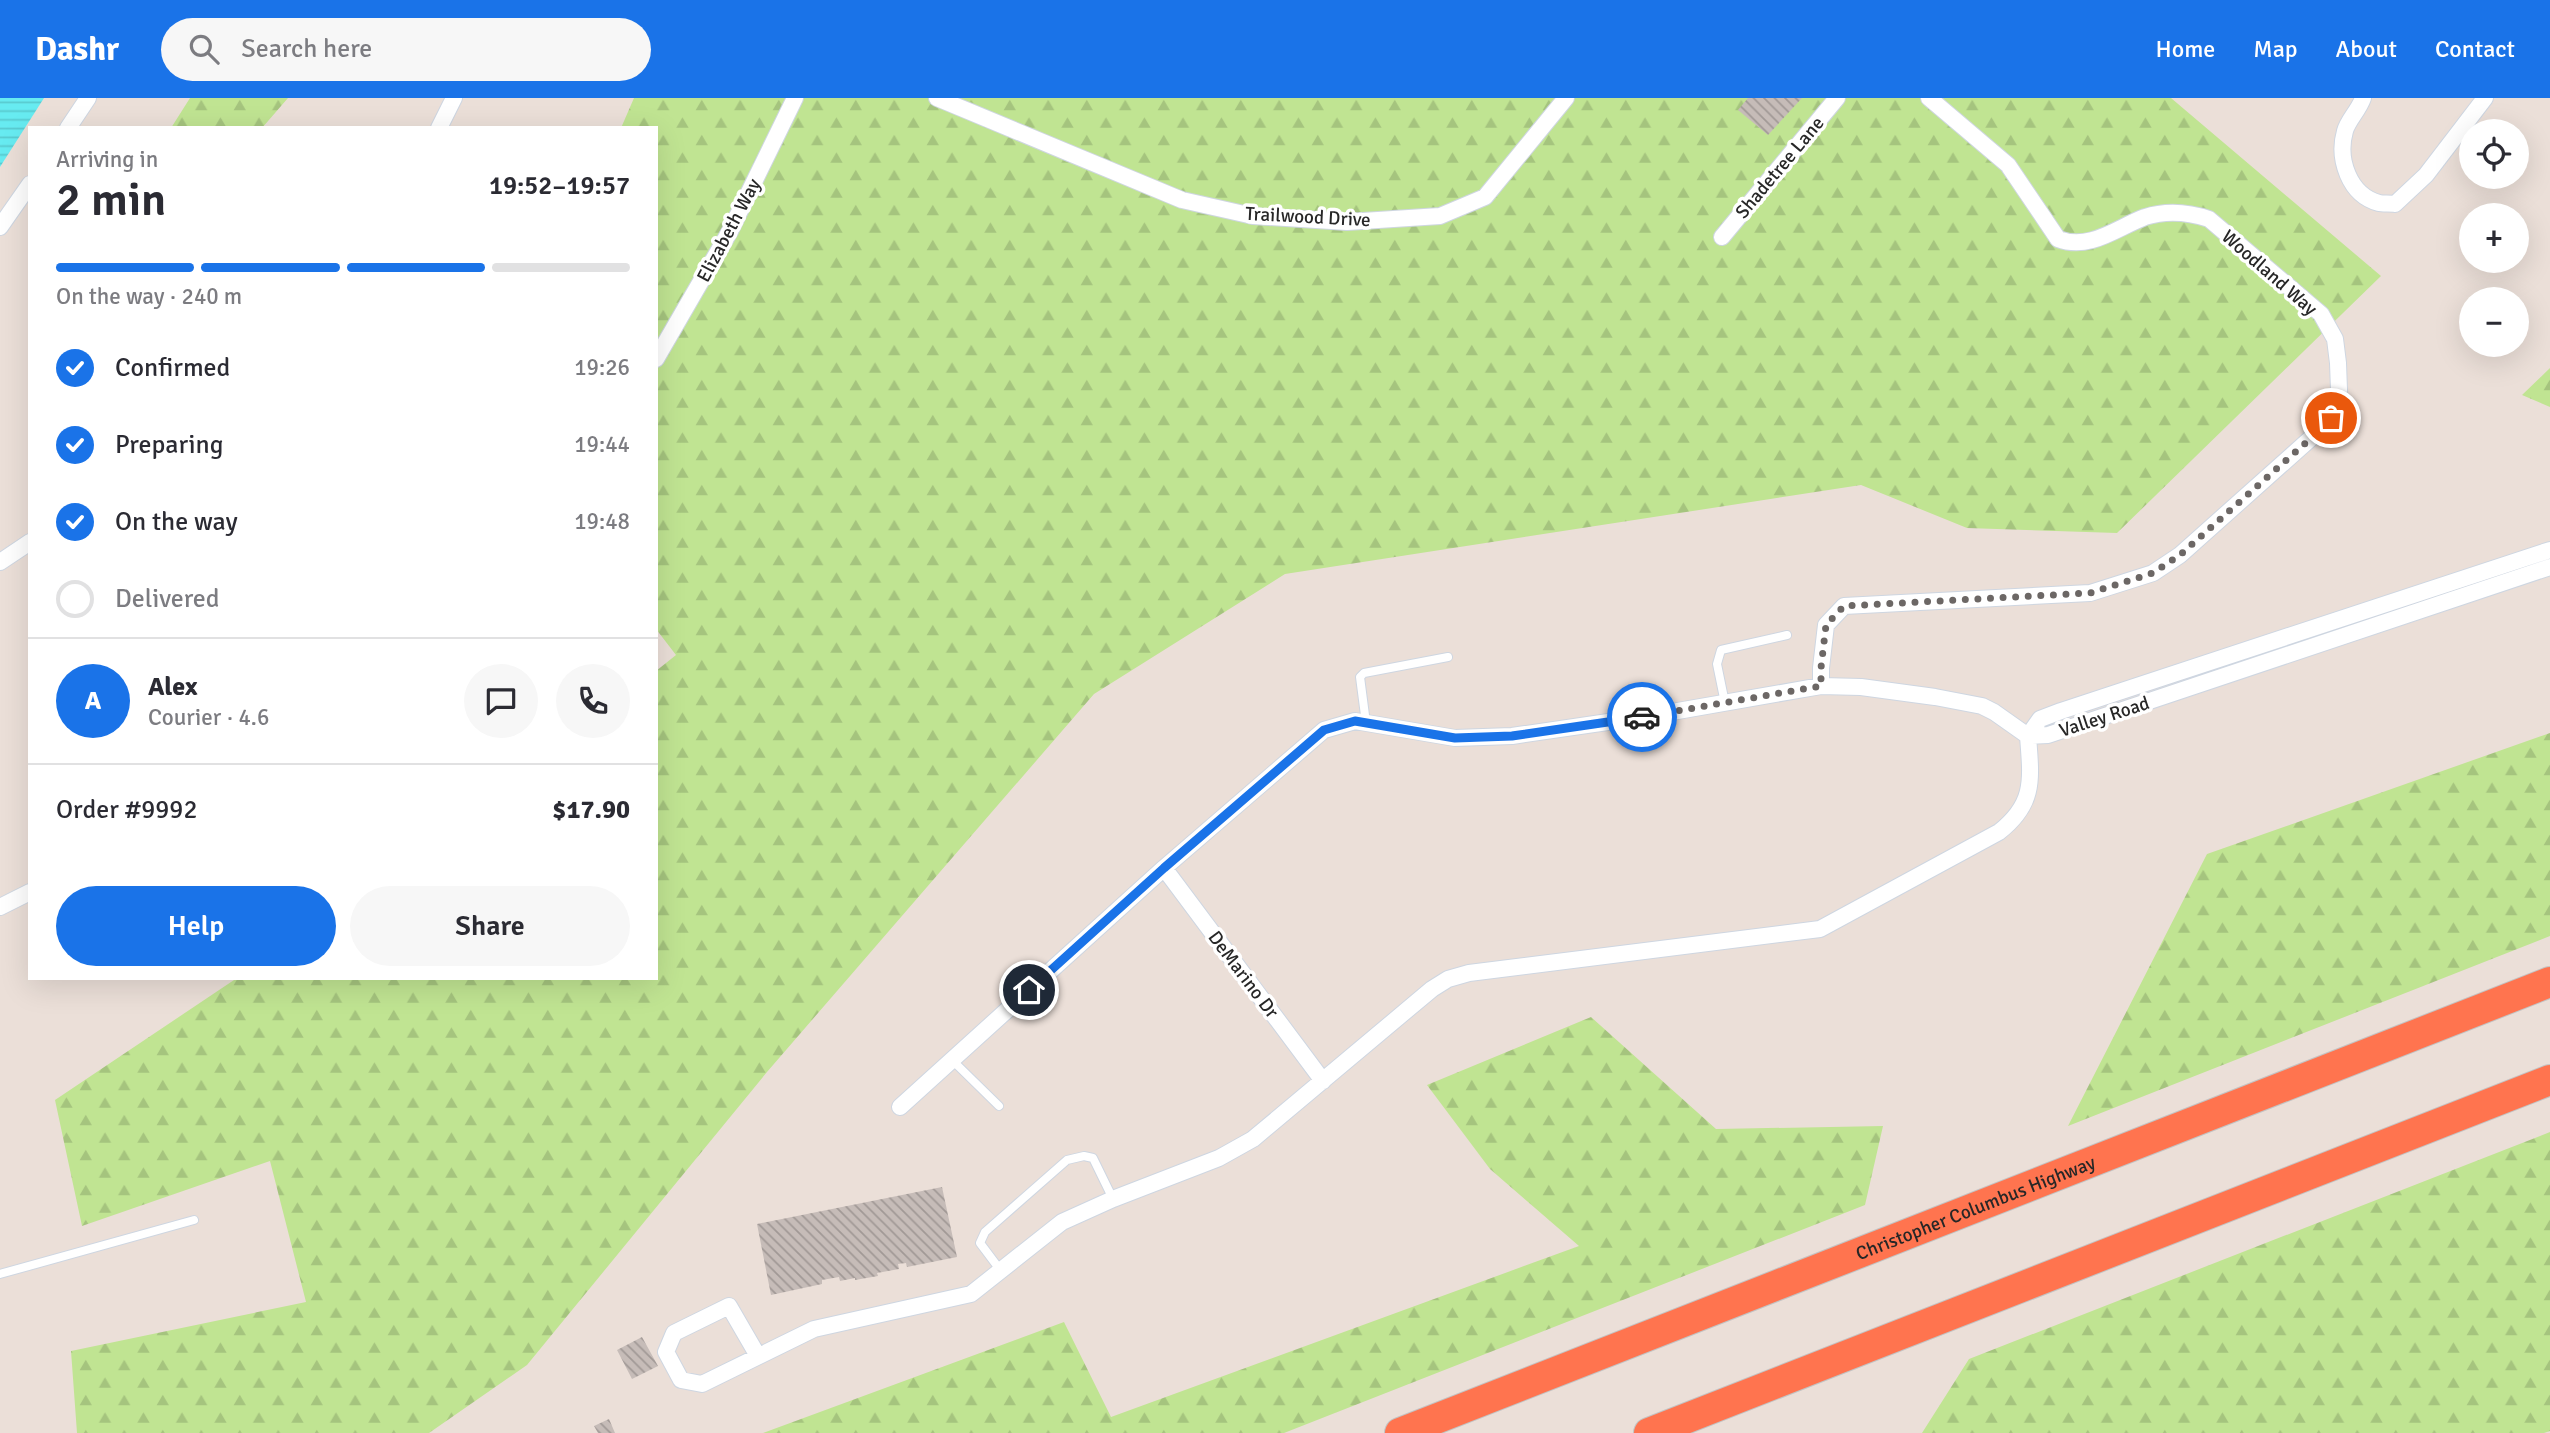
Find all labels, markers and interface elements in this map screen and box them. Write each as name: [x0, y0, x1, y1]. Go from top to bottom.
search box: [161, 18, 651, 81]
text: Dashr: [35, 29, 119, 70]
icon: search: [185, 30, 223, 68]
text: Search here: [241, 33, 372, 65]
text: Home: [2155, 34, 2215, 64]
text: Map: [2253, 34, 2298, 64]
text: About: [2336, 34, 2397, 64]
text: Contact: [2435, 34, 2515, 64]
street label: Shadetree Lane: [1730, 112, 1829, 224]
map controls: [2459, 119, 2529, 357]
button: locate: [2459, 119, 2529, 189]
text: Arriving in: [56, 145, 158, 174]
text: 19:52–19:57: [489, 170, 630, 202]
text: 2 min: [56, 172, 166, 228]
street label: Elizabeth Way: [692, 174, 766, 286]
street label: Trailwood Drive: [1245, 202, 1371, 232]
button: +: [2459, 203, 2529, 273]
street label: Woodland Way: [2217, 225, 2322, 321]
text: On the way · 240 m: [56, 282, 242, 311]
button: −: [2459, 287, 2529, 357]
icon: check: [56, 349, 94, 387]
text: Confirmed: [115, 352, 230, 384]
text: 19:26: [574, 353, 630, 382]
pin: [2301, 388, 2361, 448]
icon: bag: [2312, 399, 2350, 437]
icon: check: [56, 426, 94, 464]
text: Preparing: [115, 429, 223, 461]
text: 19:44: [574, 430, 630, 459]
icon: check: [56, 503, 94, 541]
text: On the way: [115, 506, 238, 538]
text: 19:48: [574, 507, 630, 536]
text: Delivered: [115, 583, 220, 615]
button: chat: [464, 664, 538, 738]
button: phone: [556, 664, 630, 738]
text: Alex: [148, 671, 198, 703]
courier: [1607, 682, 1677, 752]
text: A: [85, 685, 101, 717]
street label: Valley Road: [2056, 691, 2153, 743]
icon: car: [1623, 698, 1661, 736]
text: Courier · 4.6: [148, 703, 269, 732]
text: Order #9992: [56, 794, 197, 826]
text: $17.90: [552, 794, 630, 826]
button: Help: [56, 886, 336, 966]
button: Share: [350, 886, 630, 966]
street label: DeMarino Dr: [1203, 926, 1284, 1023]
pin: [999, 960, 1059, 1020]
icon: home: [1010, 971, 1048, 1009]
street label: Christopher Columbus Highway: [1853, 1150, 2099, 1266]

